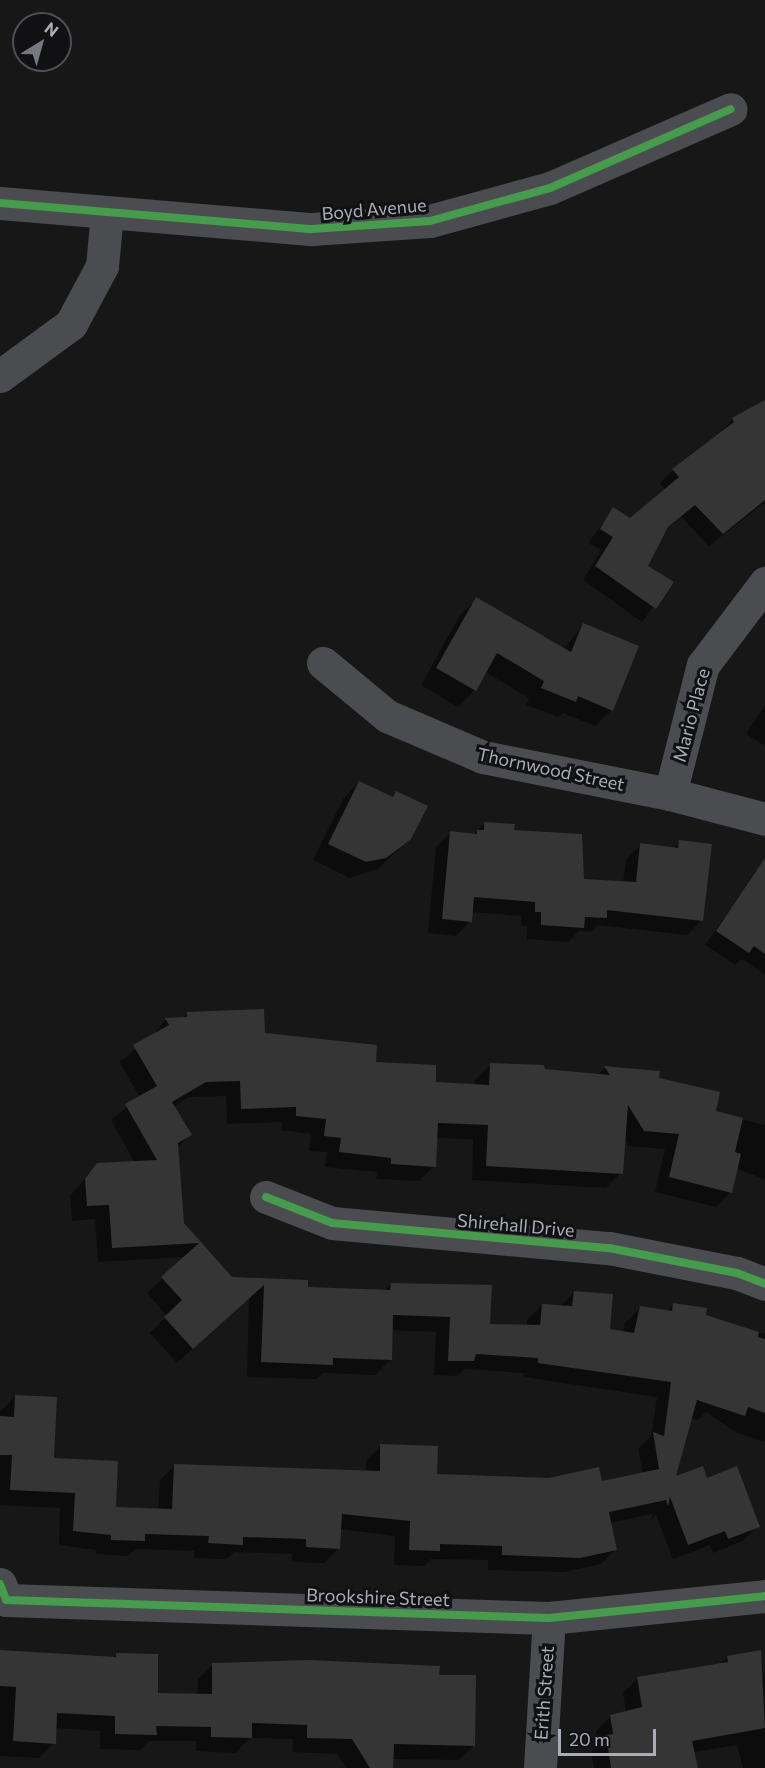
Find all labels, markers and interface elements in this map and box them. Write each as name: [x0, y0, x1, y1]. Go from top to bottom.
north arrow: [12, 12, 72, 72]
text: N: [41, 18, 62, 40]
street label: Boyd Avenue: [321, 194, 427, 224]
street label: Mario Place: [668, 666, 714, 764]
street label: Thornwood Street: [475, 743, 627, 795]
street label: Shirehall Drive: [456, 1209, 576, 1241]
street label: Brookshire Street: [306, 1584, 450, 1610]
street label: Erith Street: [530, 1645, 558, 1741]
scale bar: [561, 1717, 658, 1755]
text: 20 m: [569, 1728, 610, 1750]

